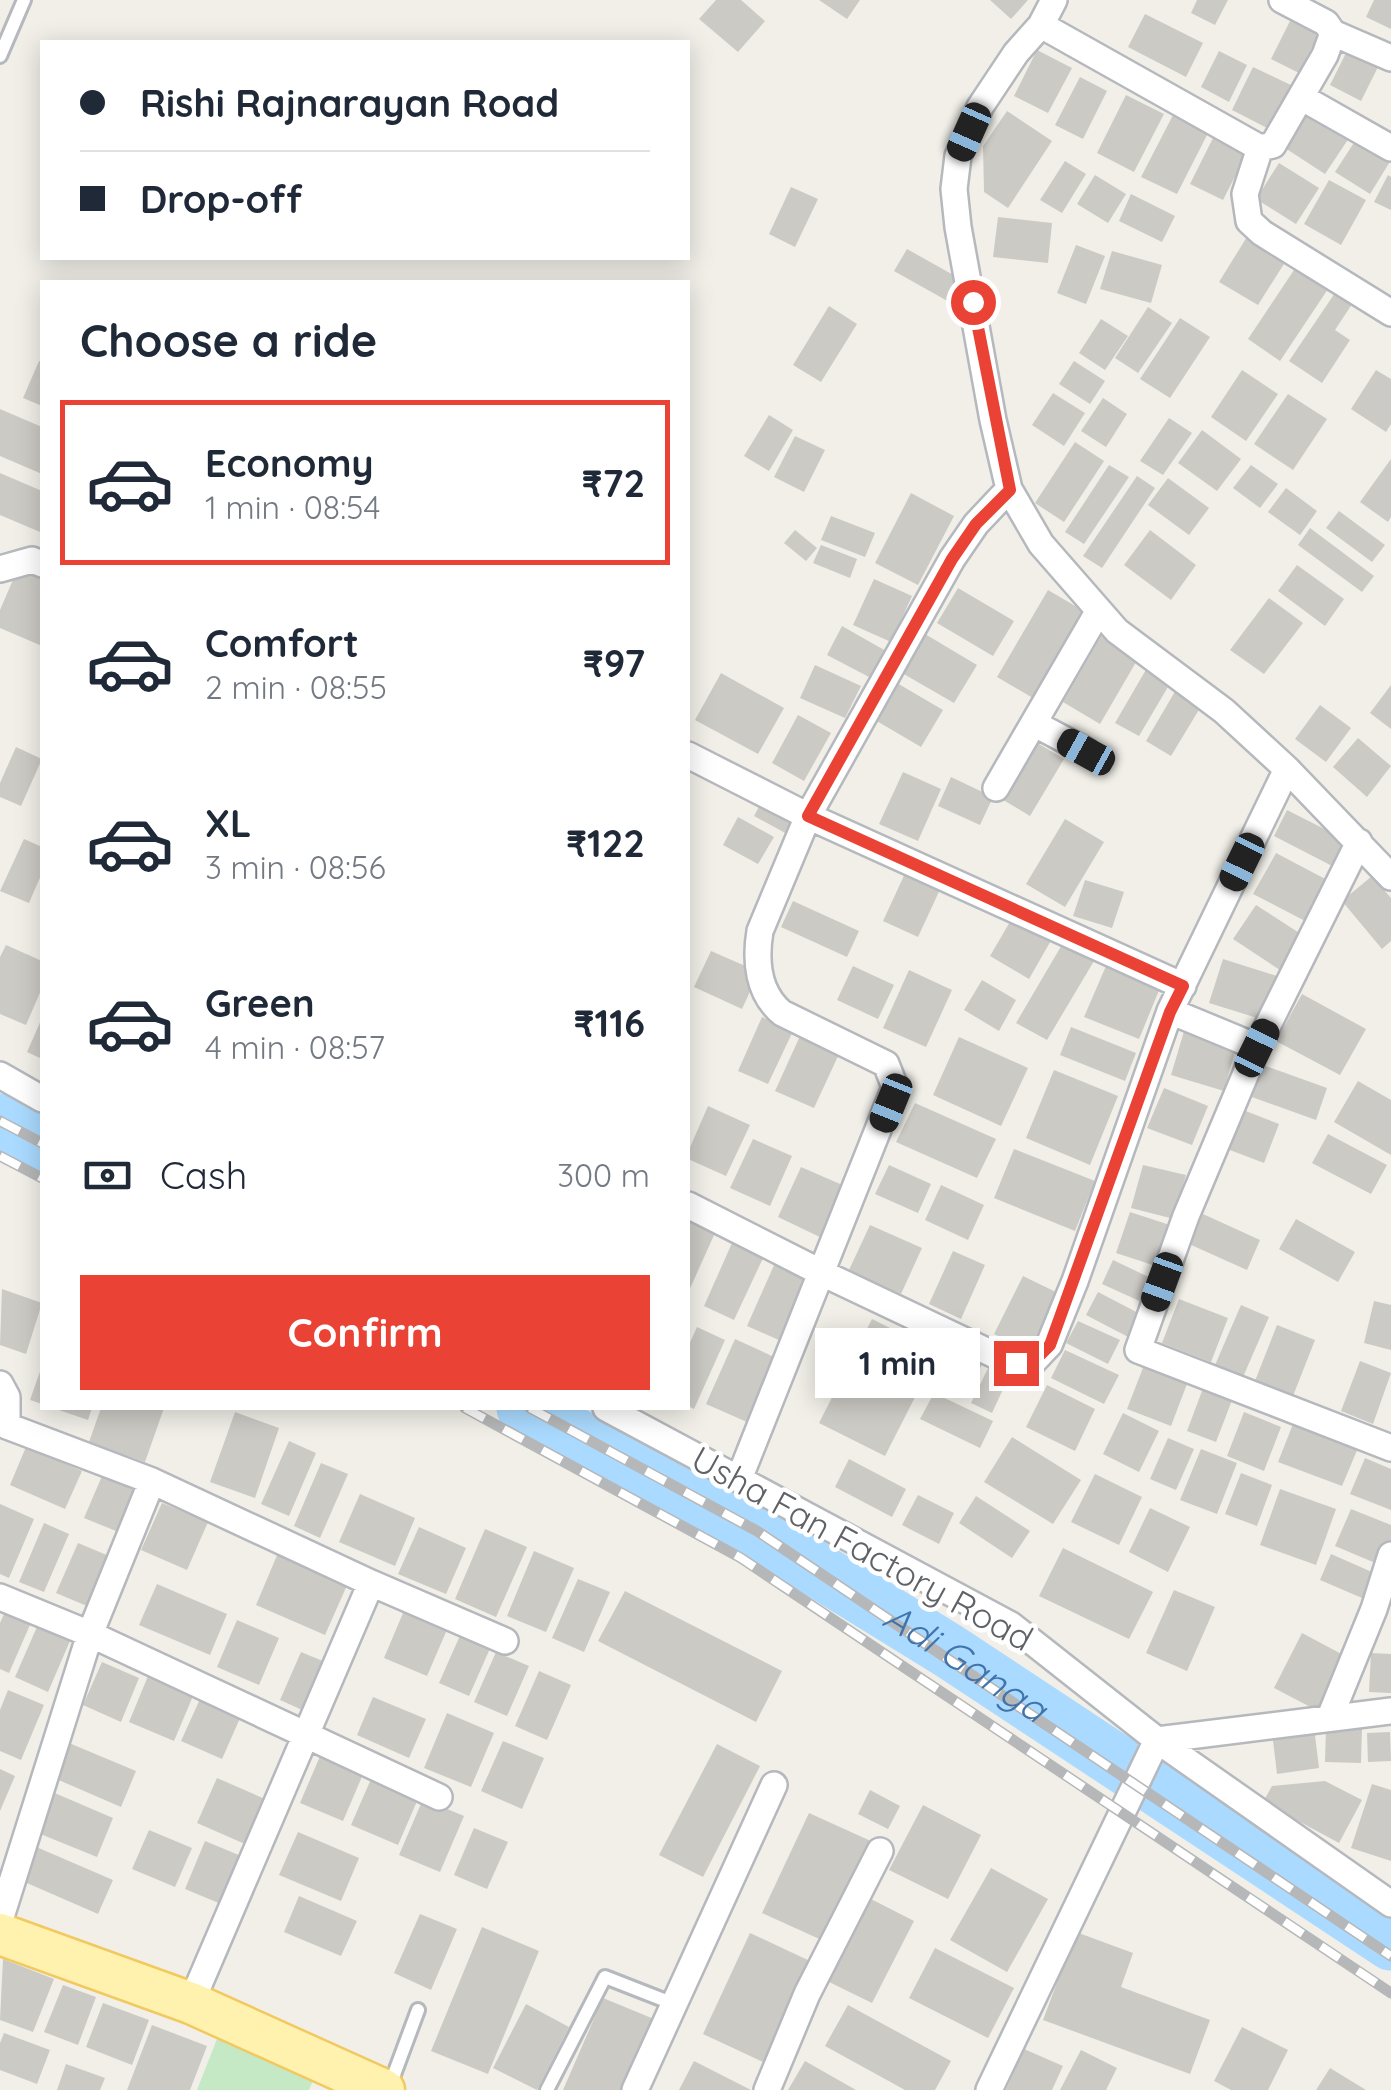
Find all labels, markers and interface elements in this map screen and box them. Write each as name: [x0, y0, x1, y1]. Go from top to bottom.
text: Rishi Rajnarayan Road: [140, 79, 559, 127]
car: [943, 98, 995, 166]
text: Drop-off: [140, 175, 302, 223]
route start: [951, 280, 996, 325]
text: Choose a ride: [80, 312, 377, 368]
icon: car: [85, 438, 175, 528]
text: Economy: [205, 439, 374, 487]
text: ₹72: [582, 459, 645, 507]
text: 1 min · 08:54: [205, 487, 380, 527]
icon: car: [85, 618, 175, 708]
text: Comfort: [205, 619, 359, 667]
text: ₹97: [583, 639, 645, 687]
text: 2 min · 08:55: [205, 667, 387, 707]
car: [1052, 724, 1120, 780]
icon: car: [85, 798, 175, 888]
text: XL: [205, 799, 251, 847]
text: ₹122: [566, 819, 645, 867]
car: [1215, 828, 1269, 896]
text: 3 min · 08:56: [205, 847, 386, 887]
icon: car: [85, 978, 175, 1068]
text: Green: [205, 979, 315, 1027]
text: ₹116: [573, 999, 645, 1047]
car: [1230, 1014, 1284, 1082]
text: 4 min · 08:57: [205, 1027, 385, 1067]
car: [866, 1070, 916, 1136]
icon: cash: [80, 1148, 135, 1203]
text: Cash: [160, 1151, 247, 1199]
text: 300 m: [557, 1155, 650, 1195]
car: [1138, 1249, 1186, 1315]
button: Confirm: [80, 1275, 650, 1390]
callout: 1 min: [816, 1328, 981, 1398]
route end: [994, 1341, 1039, 1386]
text: 1 min: [859, 1343, 936, 1383]
street label: Usha Fan Factory Road: [684, 1436, 1041, 1660]
water label: Adi Ganga: [876, 1592, 1058, 1733]

